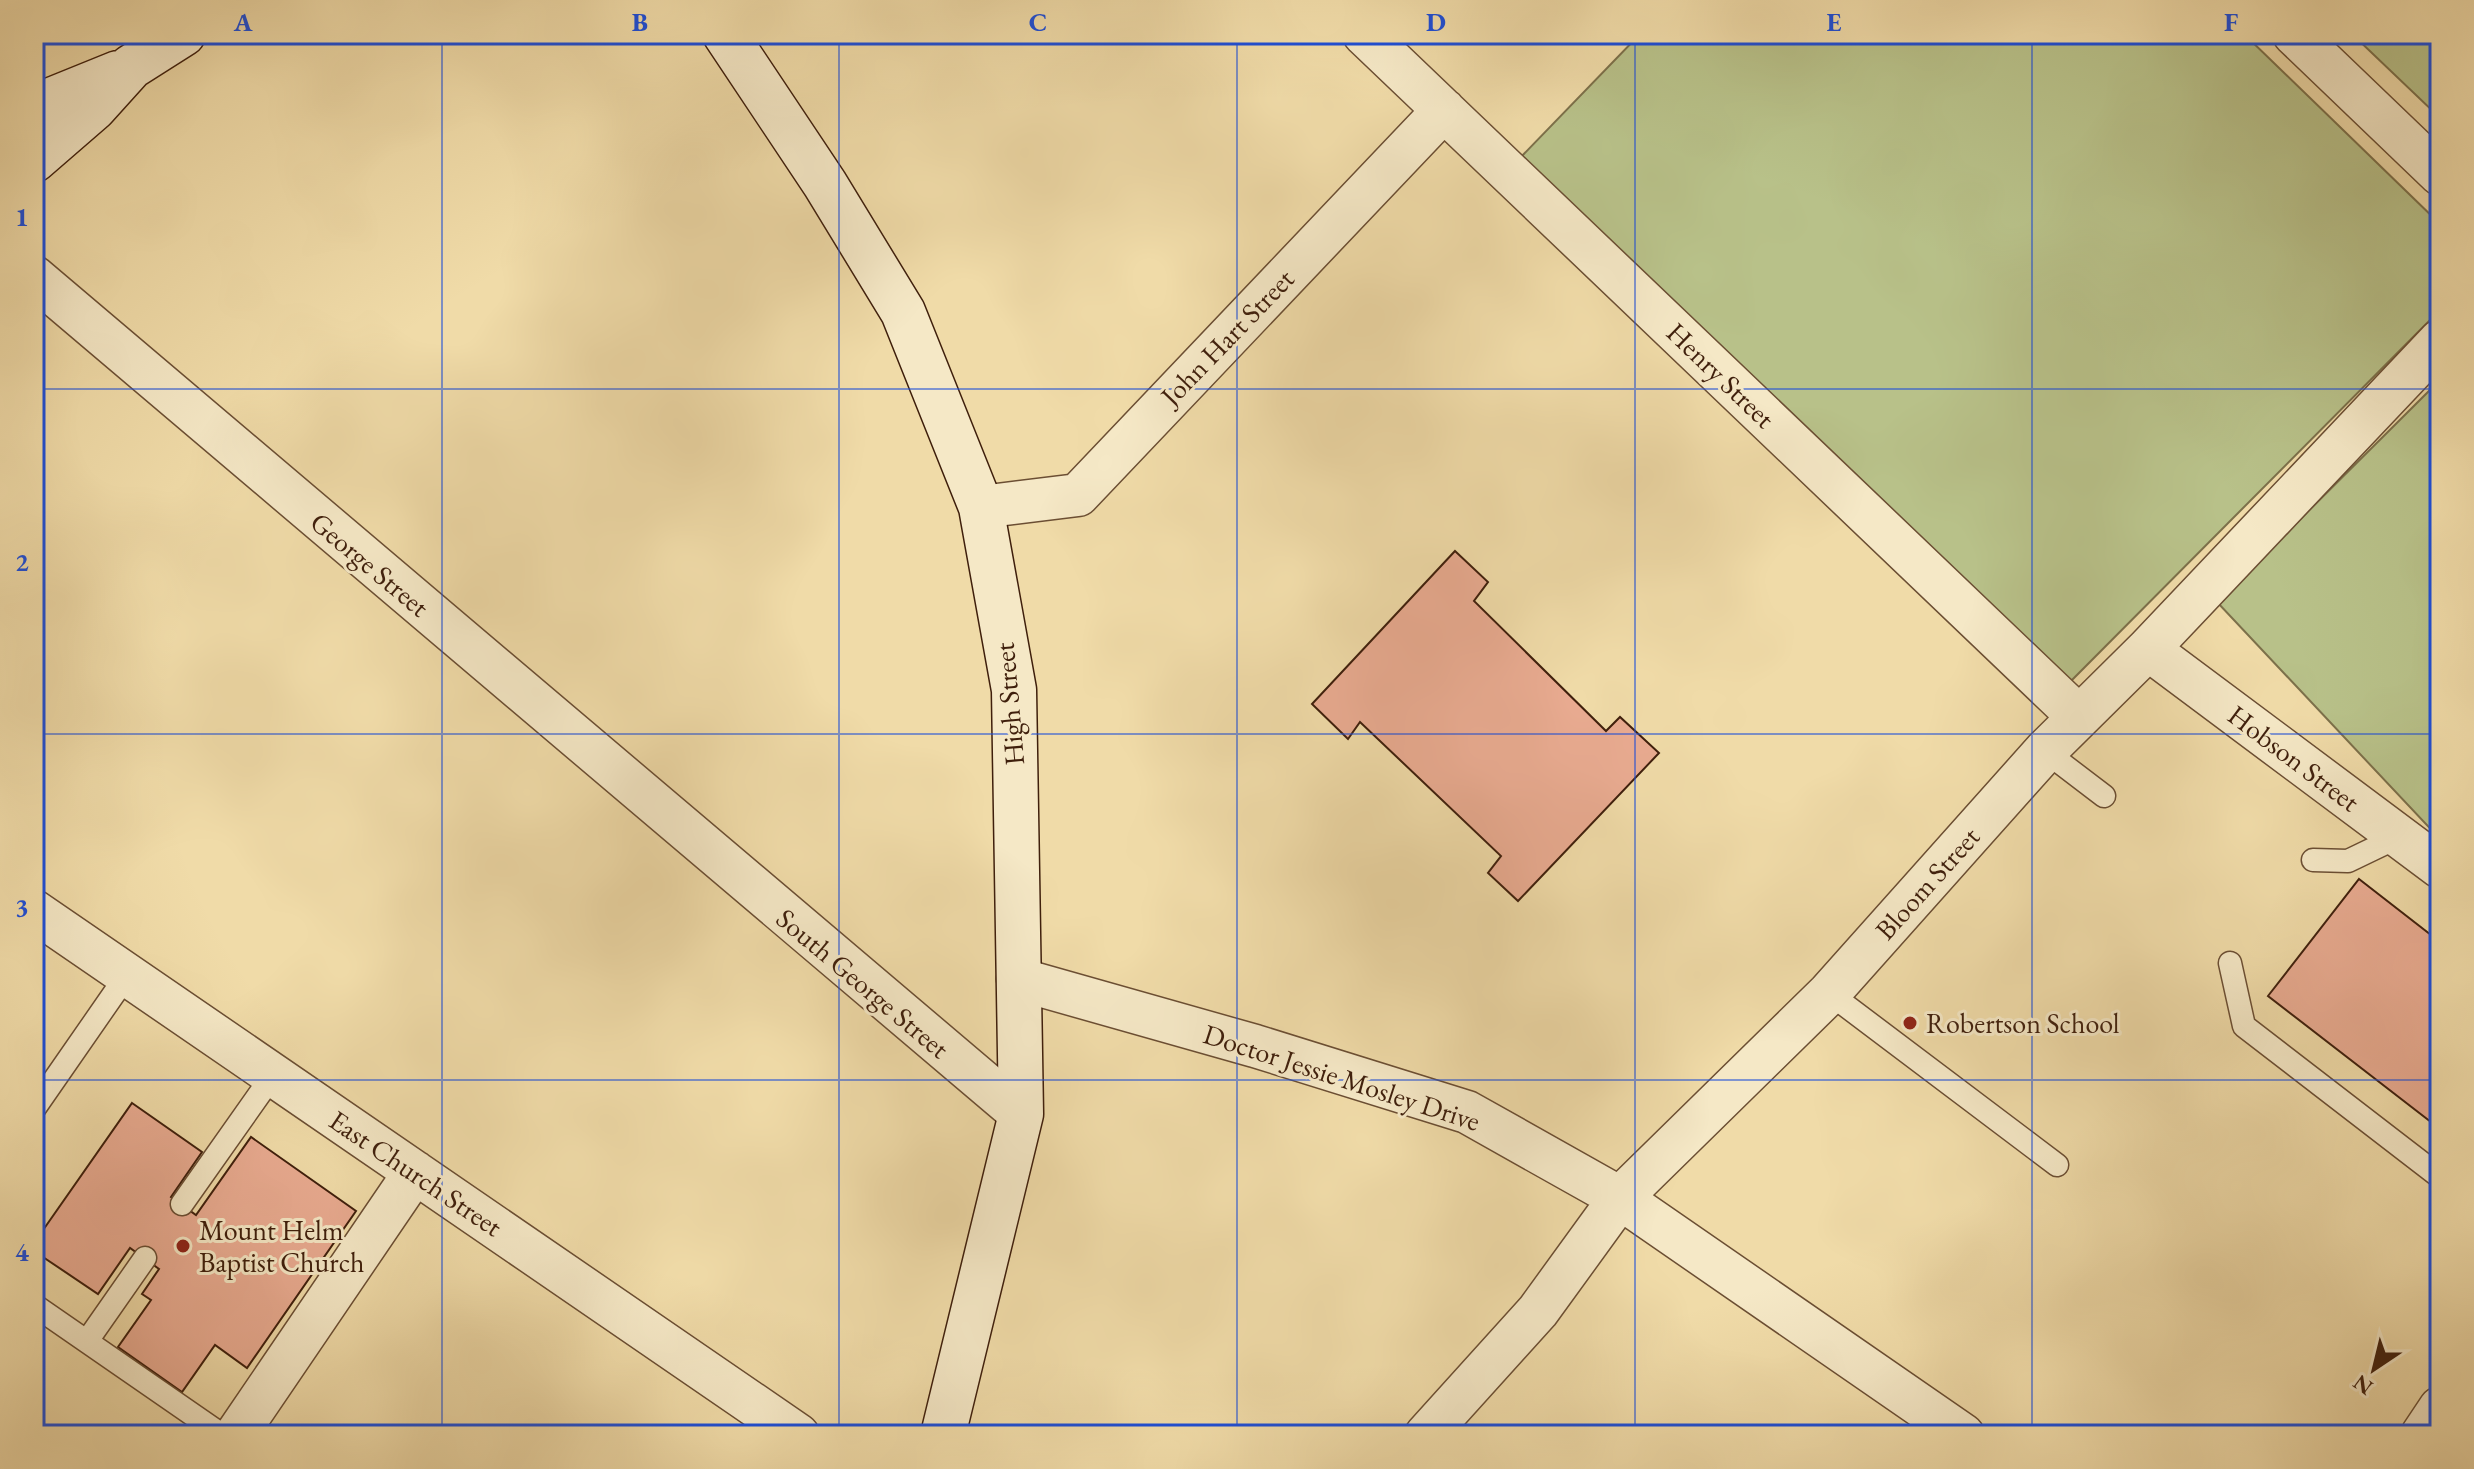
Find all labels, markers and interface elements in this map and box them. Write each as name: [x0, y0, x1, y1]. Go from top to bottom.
text: A: [233, 5, 253, 39]
text: B: [632, 5, 648, 39]
text: C: [1029, 5, 1047, 39]
text: D: [1426, 5, 1446, 39]
text: E: [1827, 5, 1842, 39]
text: F: [2224, 5, 2238, 39]
text: 1: [15, 200, 29, 234]
street label: John Hart Street: [1151, 261, 1302, 415]
street label: Henry Street: [1659, 314, 1783, 436]
street label: George Street: [303, 504, 437, 624]
text: 2: [15, 545, 29, 579]
street label: High Street: [986, 641, 1032, 767]
street label: Hobson Street: [2221, 697, 2367, 819]
street label: Bloom Street: [1867, 819, 1987, 947]
text: 3: [15, 890, 29, 924]
street label: South George Street: [769, 900, 957, 1066]
place label: Robertson School: [1926, 1005, 2120, 1041]
marker: Robertson School: [1901, 1014, 1919, 1032]
street label: Doctor Jessie Mosley Drive: [1199, 1015, 1485, 1139]
street label: East Church Street: [323, 1102, 510, 1244]
place label: Mount Helm Baptist Church: [199, 1212, 364, 1280]
text: 4: [15, 1235, 29, 1269]
marker: Mount Helm Baptist Church: [174, 1237, 192, 1255]
north arrow: [2334, 1329, 2414, 1409]
text: N: [2347, 1368, 2378, 1402]

